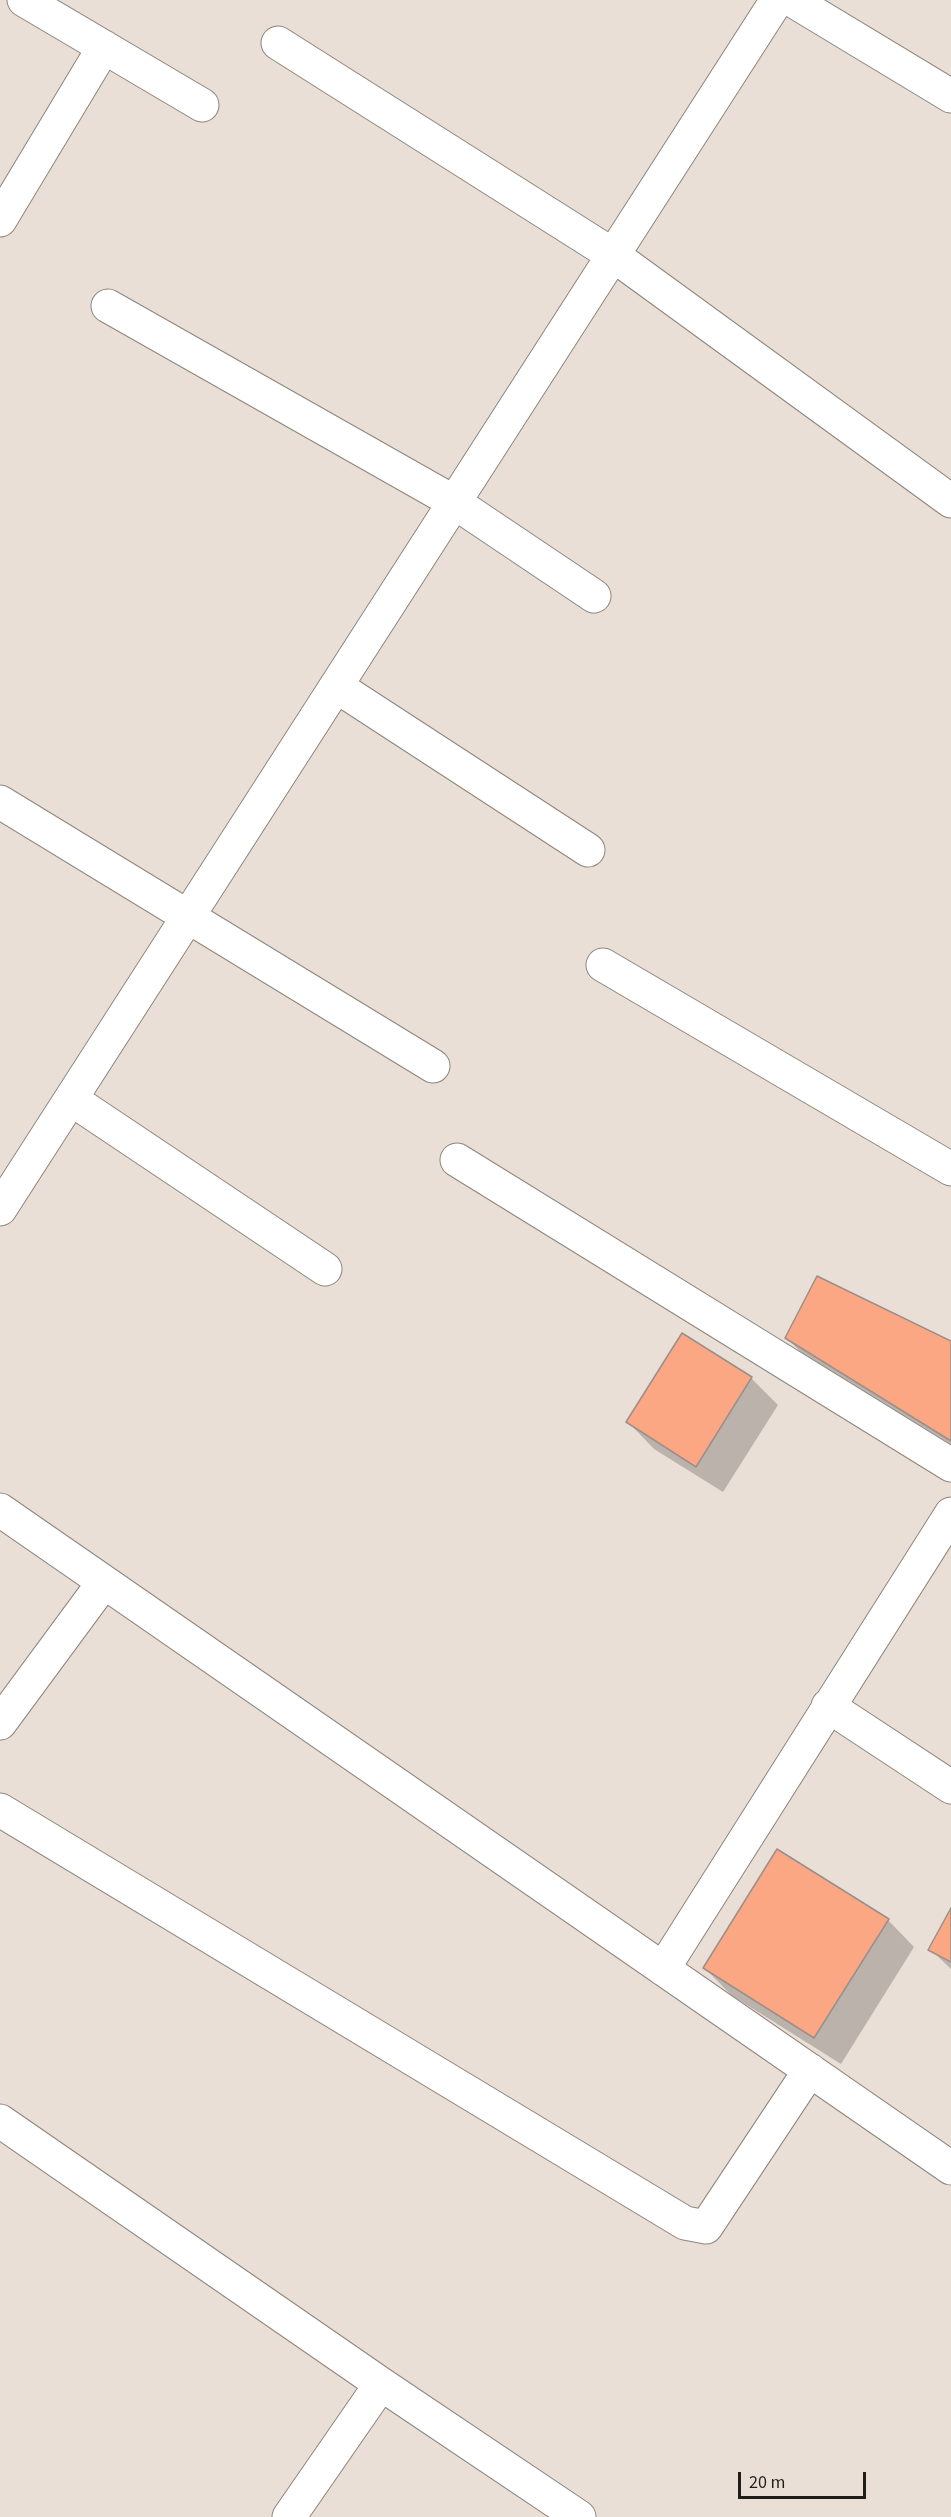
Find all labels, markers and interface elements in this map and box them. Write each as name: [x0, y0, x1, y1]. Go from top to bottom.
scale bar: [741, 2460, 868, 2498]
text: 20 m: [749, 2470, 785, 2495]

